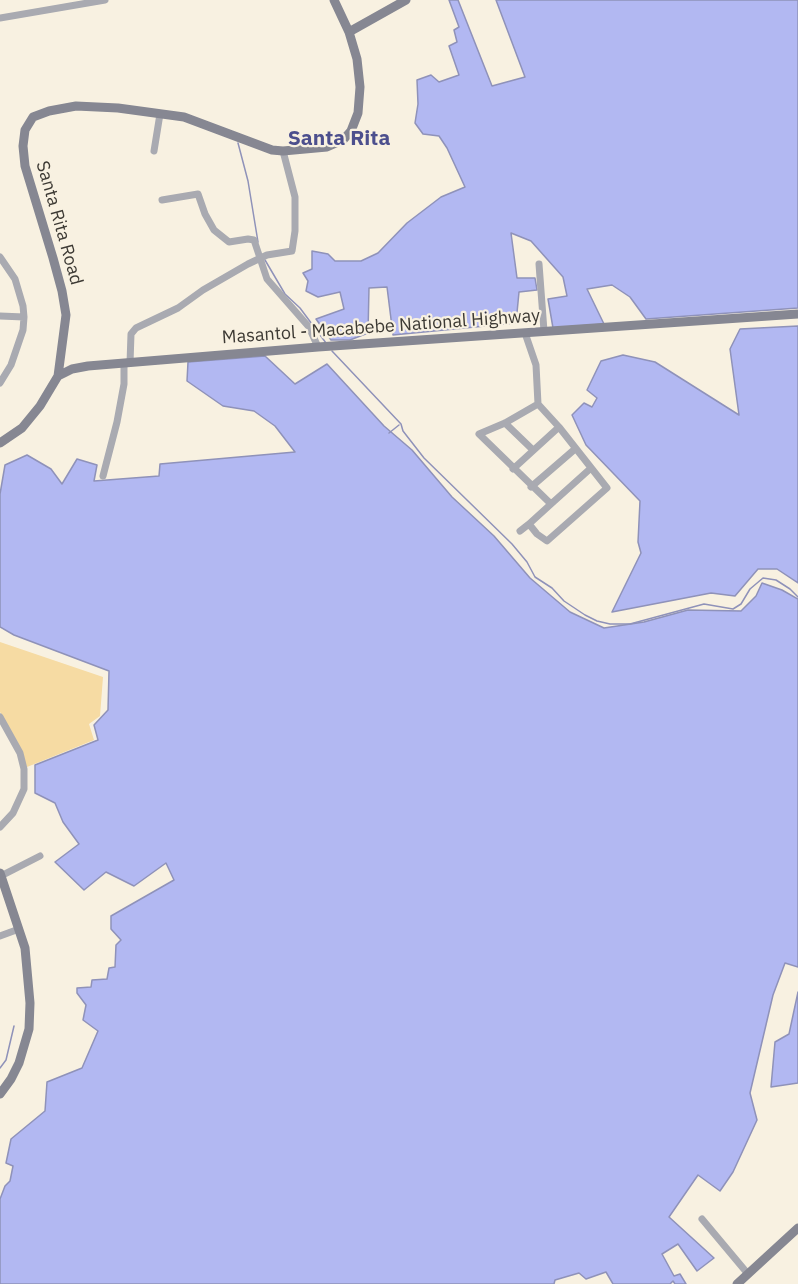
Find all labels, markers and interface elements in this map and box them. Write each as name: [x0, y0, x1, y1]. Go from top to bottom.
district label: Santa Rita: [288, 126, 390, 152]
street label: Santa Rita Road: [31, 158, 87, 288]
street label: Masantol - Macabebe National Highway: [221, 305, 541, 349]

